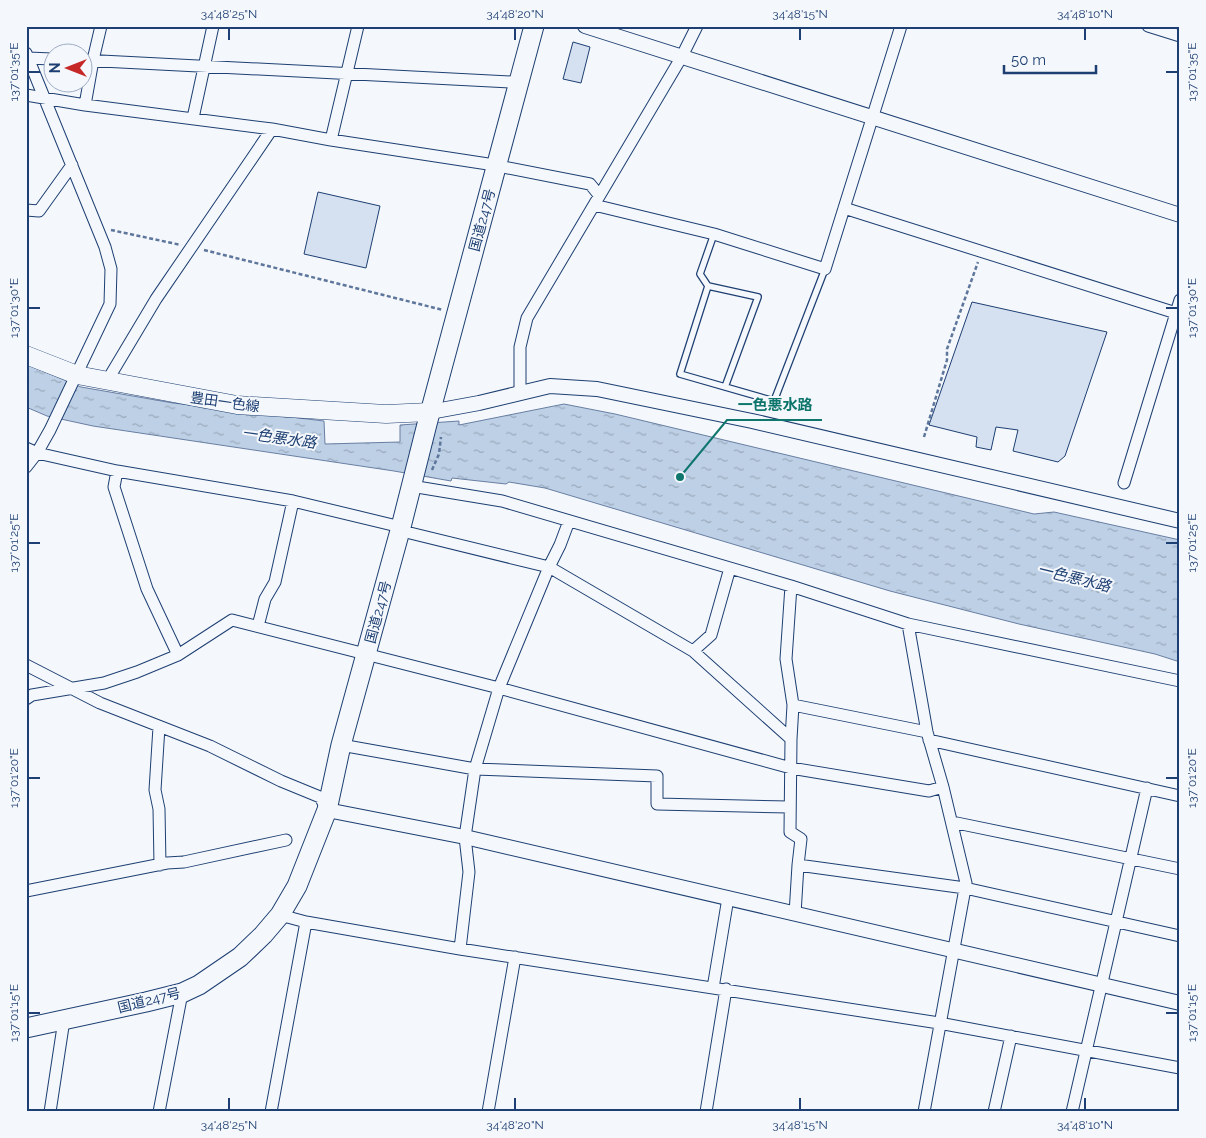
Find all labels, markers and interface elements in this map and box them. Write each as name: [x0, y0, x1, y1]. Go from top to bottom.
text: 34°48'25"N: [201, 7, 257, 21]
text: 34°48'20"N: [486, 7, 544, 21]
text: 34°48'15"N: [772, 7, 828, 21]
text: 34°48'10"N: [1057, 7, 1113, 21]
text: 137°01'35"E: [7, 42, 21, 102]
north arrow: [42, 42, 92, 92]
scale bar: [1004, 42, 1096, 74]
text: 137°01'35"E: [1185, 42, 1199, 102]
text: 50 m: [1011, 51, 1046, 69]
text: N: [47, 63, 63, 73]
street label: 国道247号: [466, 187, 498, 253]
text: 137°01'30"E: [7, 278, 21, 338]
text: 137°01'30"E: [1185, 278, 1199, 338]
street label: 豊田一色線: [189, 389, 261, 415]
callout: 一色悪水路: [727, 390, 822, 420]
text: 一色悪水路: [737, 396, 813, 414]
water label: 一色悪水路: [241, 424, 319, 452]
text: 137°01'25"E: [7, 513, 21, 573]
text: 137°01'25"E: [1185, 513, 1199, 573]
water label: 一色悪水路: [1035, 560, 1114, 596]
street label: 国道247号: [362, 579, 394, 645]
text: 137°01'20"E: [7, 748, 21, 808]
text: 137°01'20"E: [1185, 748, 1199, 808]
text: 137°01'15"E: [7, 984, 21, 1042]
street label: 国道247号: [116, 984, 182, 1016]
text: 137°01'15"E: [1185, 984, 1199, 1042]
text: 34°48'25"N: [201, 1118, 257, 1132]
text: 34°48'20"N: [486, 1118, 544, 1132]
text: 34°48'15"N: [772, 1118, 828, 1132]
text: 34°48'10"N: [1057, 1118, 1113, 1132]

